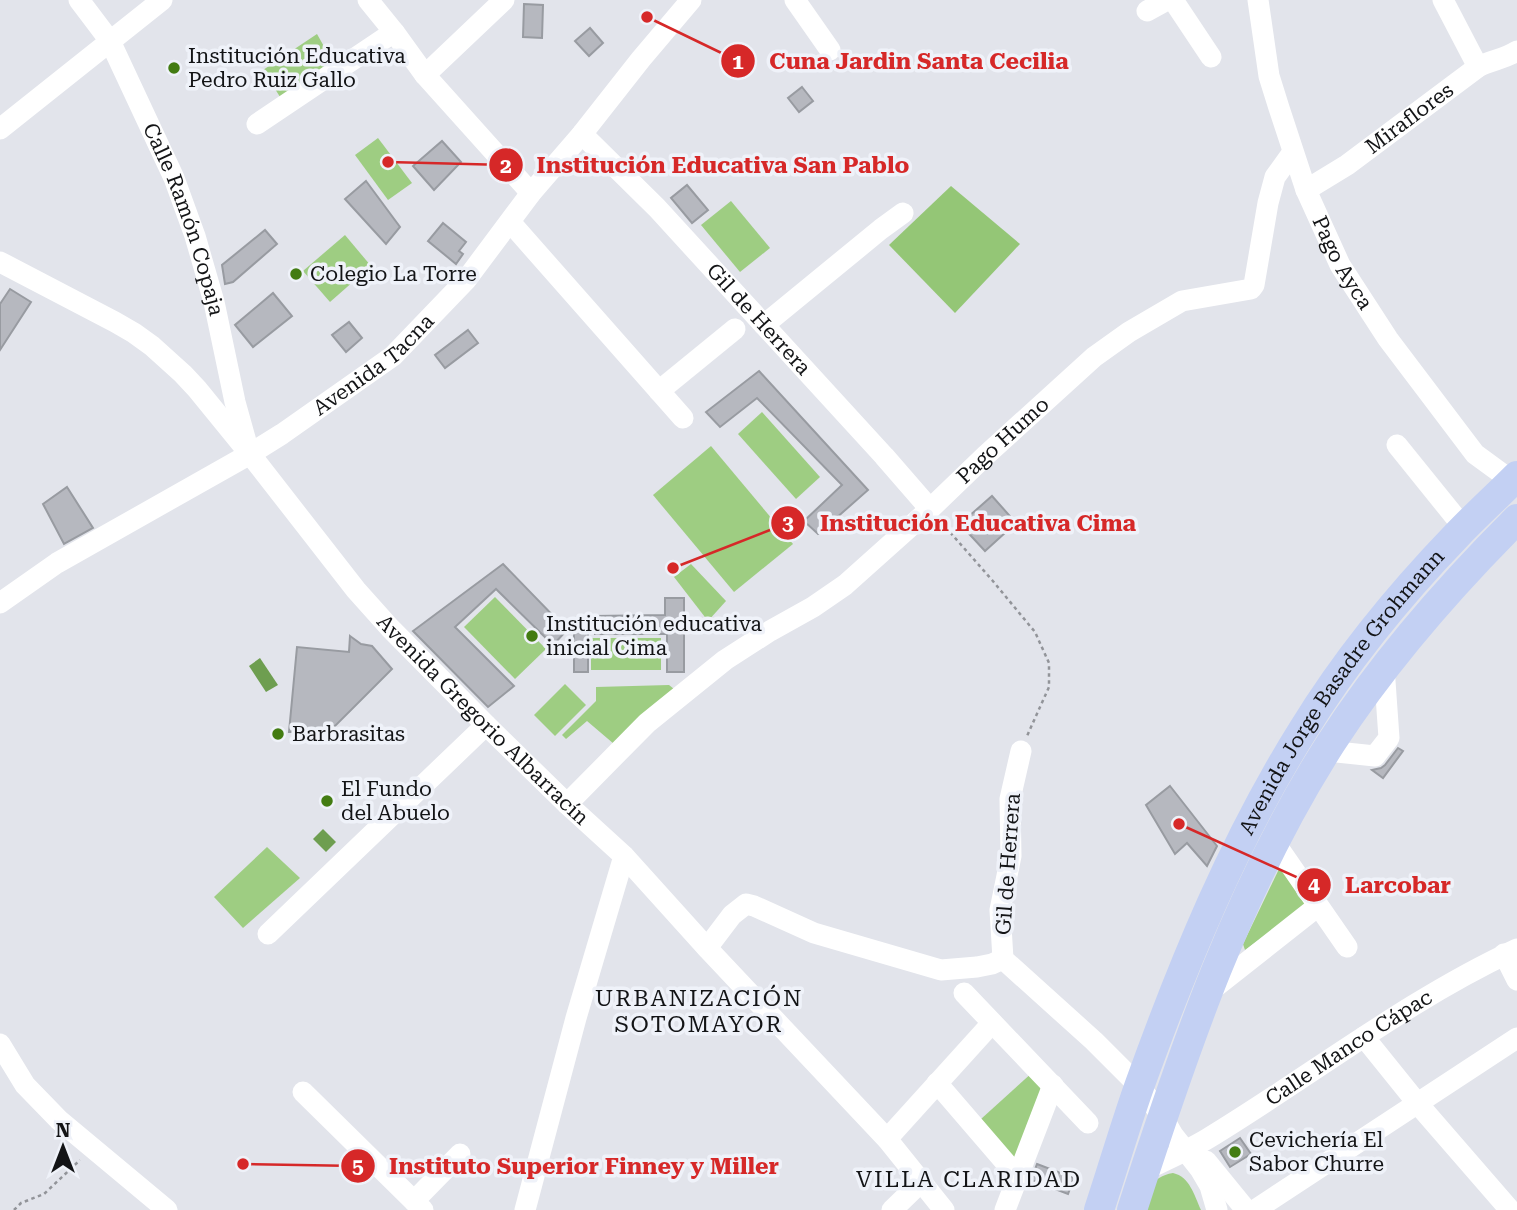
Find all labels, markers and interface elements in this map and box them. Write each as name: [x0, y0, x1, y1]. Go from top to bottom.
callout: Cuna Jardin Santa Cecilia: [721, 39, 1083, 83]
place label: Institución Educativa Pedro Ruiz Gallo: [188, 44, 406, 92]
text: Cuna Jardin Santa Cecilia: [769, 48, 1069, 75]
text: 1: [732, 50, 744, 74]
marker: Institución Educativa Pedro Ruiz Gallo: [166, 60, 182, 76]
street label: Miraflores: [1361, 78, 1458, 159]
street label: Calle Ramón Copaja: [138, 119, 229, 319]
callout: Institución Educativa San Pablo: [488, 143, 924, 187]
text: Institución Educativa San Pablo: [537, 152, 910, 179]
text: 2: [500, 154, 512, 178]
street label: Pago Ayca: [1307, 212, 1378, 314]
street label: Gil de Herrera: [702, 259, 816, 380]
place label: Colegio La Torre: [310, 262, 477, 286]
marker: Colegio La Torre: [288, 266, 304, 282]
street label: Avenida Tacna: [308, 309, 439, 420]
street label: Pago Humo: [952, 392, 1054, 489]
callout: Institución Educativa Cima: [771, 501, 1150, 545]
text: Institución Educativa Cima: [820, 510, 1137, 537]
text: 3: [782, 511, 794, 535]
street label: Avenida Jorge Basadre Grohmann: [1234, 544, 1449, 839]
street label: Avenida Gregorio Albarracín: [372, 610, 594, 830]
place label: Institución educativa inicial Cima: [546, 612, 762, 660]
marker: Institución educativa inicial Cima: [524, 628, 540, 644]
place label: Barbrasitas: [292, 722, 405, 746]
marker: Barbrasitas: [270, 726, 286, 742]
place label: El Fundo del Abuelo: [341, 777, 450, 825]
street label: Gil de Herrera: [991, 792, 1025, 936]
marker: El Fundo del Abuelo: [319, 793, 335, 809]
callout: Larcobar: [1296, 863, 1465, 907]
text: Larcobar: [1345, 872, 1451, 899]
text: 4: [1308, 873, 1320, 897]
district label: URBANIZACIÓN SOTOMAYOR: [595, 984, 803, 1038]
street label: Calle Manco Cápac: [1261, 985, 1437, 1111]
north arrow: [28, 1112, 98, 1182]
text: N: [56, 1119, 71, 1142]
place label: Cevichería El Sabor Churre: [1249, 1128, 1384, 1176]
callout: Instituto Superior Finney y Miller: [341, 1144, 793, 1188]
marker: Cevichería El Sabor Churre: [1227, 1144, 1243, 1160]
text: Instituto Superior Finney y Miller: [389, 1153, 779, 1180]
text: 5: [352, 1154, 364, 1178]
district label: VILLA CLARIDAD: [856, 1166, 1082, 1193]

